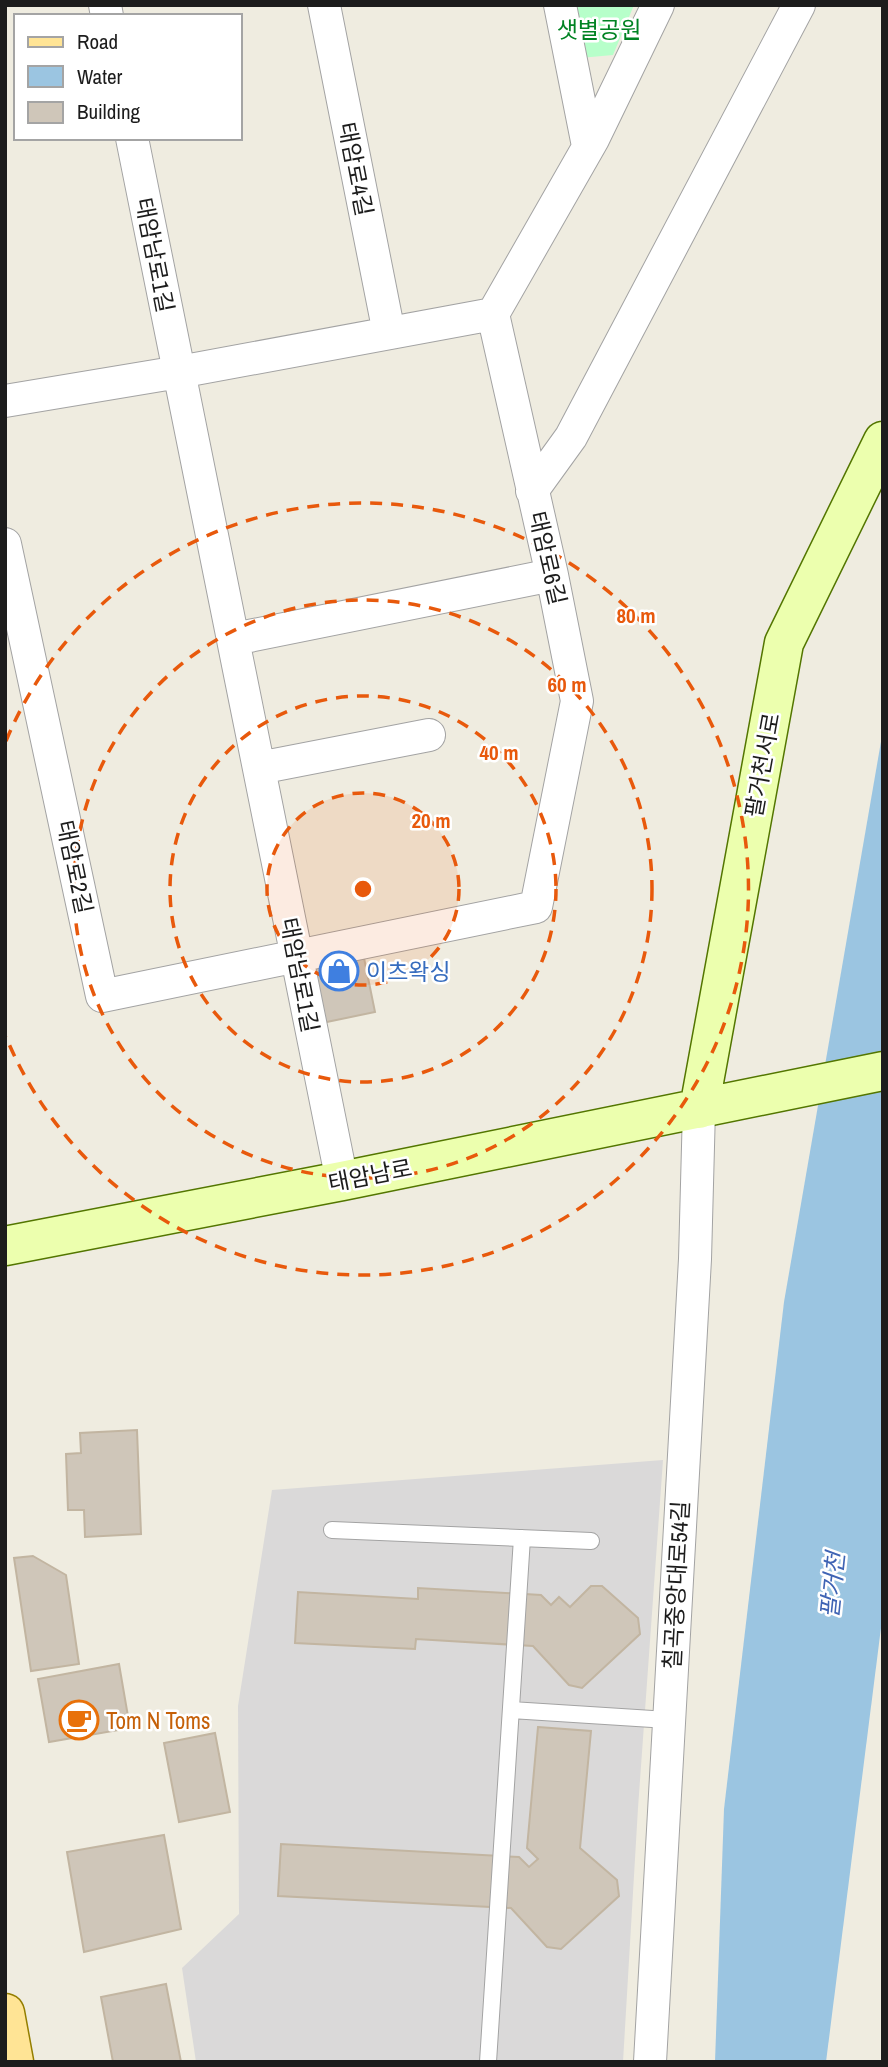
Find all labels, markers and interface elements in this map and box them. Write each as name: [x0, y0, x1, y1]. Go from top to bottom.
legend: [14, 14, 242, 140]
park label: 샛별공원: [557, 14, 641, 45]
text: Road: [77, 27, 118, 56]
text: Water: [77, 62, 123, 91]
text: Building: [77, 97, 141, 126]
street label: 태암로4길: [332, 119, 380, 219]
street label: 태암남로1길: [129, 195, 181, 315]
street label: 태암로6길: [522, 508, 574, 608]
text: 80 m: [616, 601, 656, 630]
text: 60 m: [547, 670, 587, 699]
street label: 팔거천서로: [738, 710, 786, 820]
text: 40 m: [479, 738, 519, 767]
text: 20 m: [411, 806, 451, 835]
street label: 태암로2길: [50, 817, 100, 917]
centre of rings: [351, 877, 375, 901]
street label: 태암남로1길: [274, 915, 326, 1035]
shop icon: 이츠왁싱: [318, 950, 360, 992]
place label: 이츠왁싱: [366, 956, 451, 987]
street label: 태암남로: [325, 1152, 415, 1198]
street label: 칠곡중앙대로54길: [656, 1500, 696, 1670]
water label: 팔거천: [813, 1547, 852, 1620]
cafe icon: Tom N Toms: [58, 1699, 100, 1741]
place label: Tom N Toms: [106, 1705, 210, 1736]

